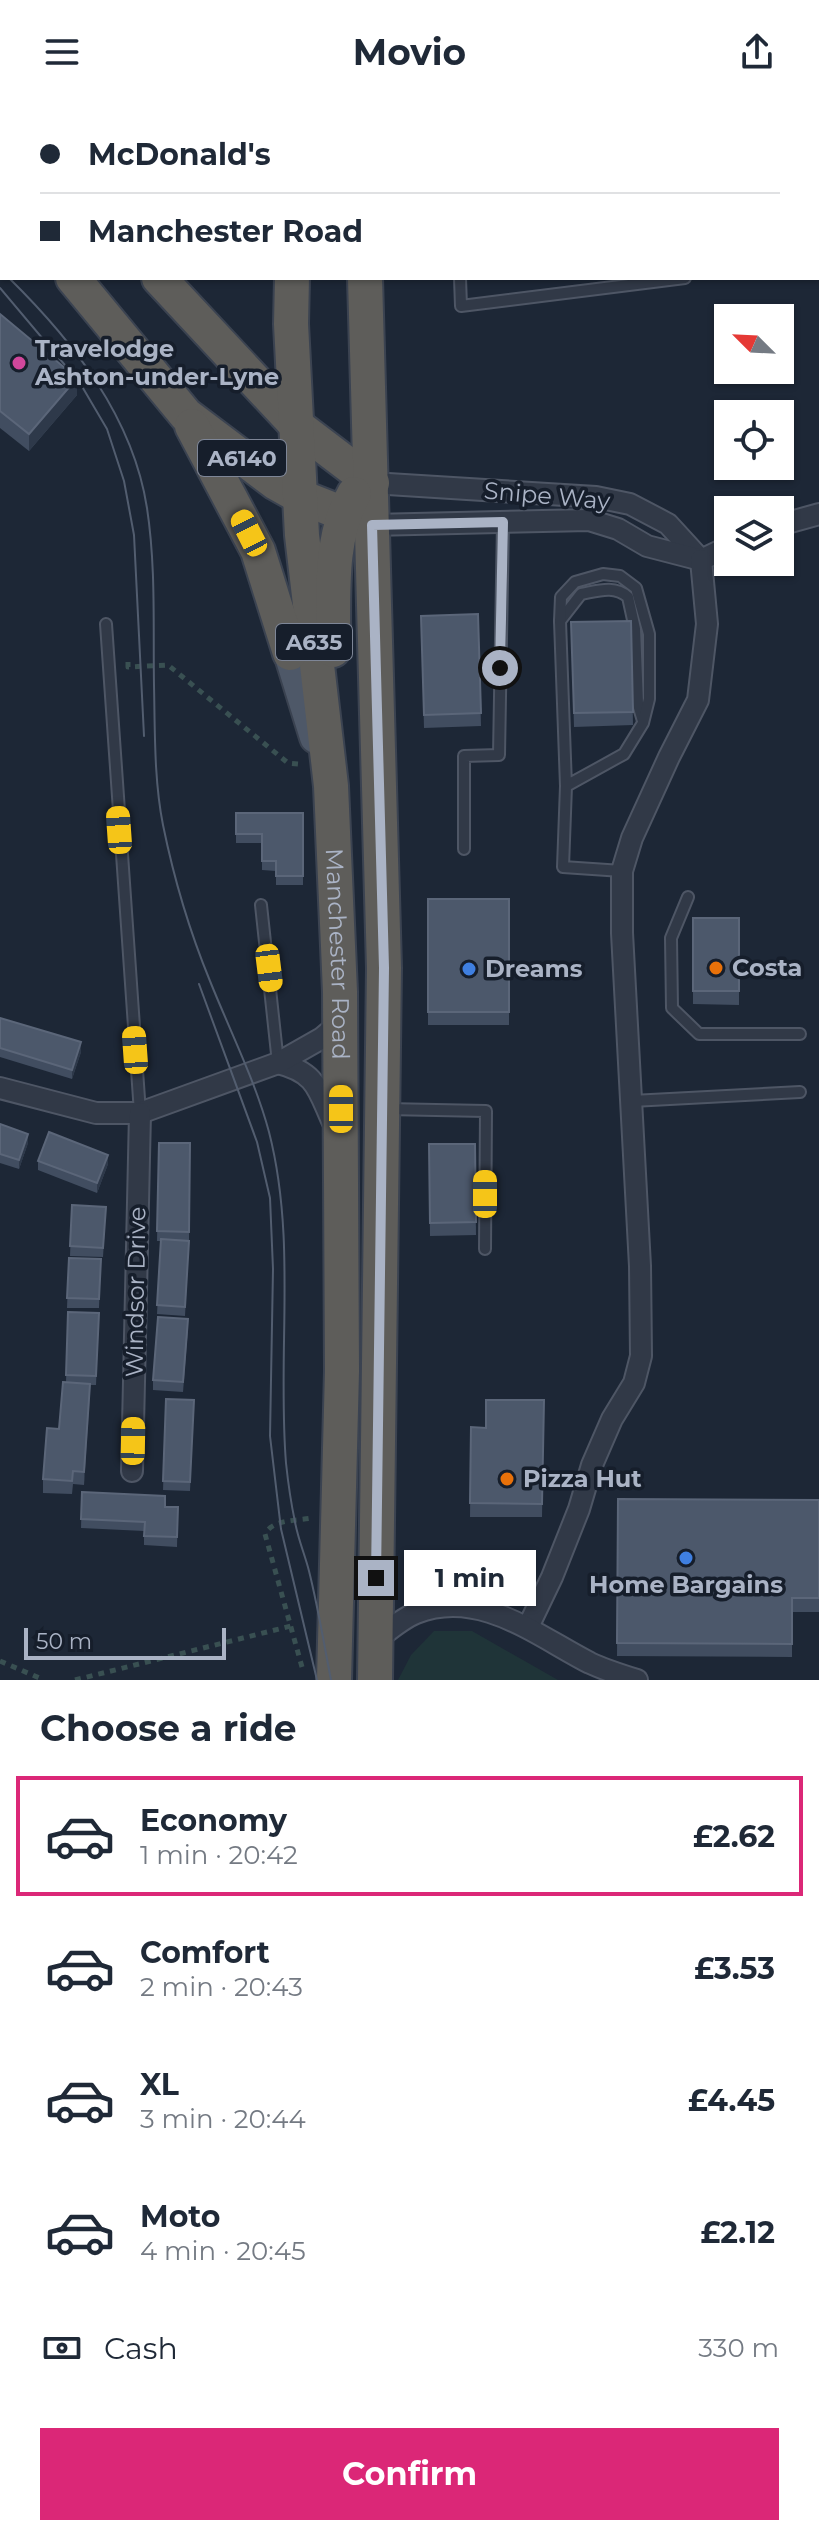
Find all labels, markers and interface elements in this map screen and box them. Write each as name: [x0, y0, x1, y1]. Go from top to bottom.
icon: menu: [40, 30, 84, 74]
text: Movio: [353, 30, 466, 74]
icon: share: [735, 30, 779, 74]
text: McDonald's: [88, 136, 271, 173]
text: Manchester Road: [88, 213, 363, 250]
north arrow: [714, 304, 794, 384]
map controls: [714, 304, 794, 576]
place label: Travelodge Ashton-under-Lyne: [34, 334, 279, 391]
marker: Travelodge Ashton-under-Lyne: [10, 354, 28, 372]
button: locate: [714, 400, 794, 480]
road number: A6140: [198, 440, 286, 476]
street label: Snipe Way: [483, 476, 611, 515]
button: layers: [714, 496, 794, 576]
car: [227, 506, 271, 560]
road number: A635: [276, 624, 352, 660]
route start: [482, 650, 518, 686]
car: [105, 805, 133, 855]
street label: Manchester Road: [320, 848, 355, 1060]
car: [254, 943, 284, 993]
place label: Costa: [732, 953, 802, 982]
place label: Dreams: [485, 954, 583, 983]
marker: Costa: [707, 959, 725, 977]
marker: Dreams: [460, 960, 478, 978]
car: [121, 1025, 149, 1075]
car: [329, 1085, 353, 1133]
car: [473, 1170, 497, 1218]
street label: Windsor Drive: [120, 1206, 151, 1378]
car: [121, 1417, 145, 1465]
place label: Pizza Hut: [523, 1464, 642, 1493]
marker: Pizza Hut: [498, 1470, 516, 1488]
marker: Home Bargains: [677, 1549, 695, 1567]
callout: 1 min: [404, 1550, 536, 1606]
route end: [358, 1560, 394, 1596]
text: 1 min: [435, 1562, 505, 1594]
place label: Home Bargains: [589, 1570, 783, 1599]
scale bar: [24, 1624, 226, 1660]
text: 50 m: [36, 1628, 92, 1655]
text: Choose a ride: [40, 1706, 297, 1750]
icon: car: [44, 1800, 116, 1872]
text: Economy: [140, 1802, 287, 1839]
text: £2.62: [693, 1818, 775, 1855]
text: 1 min · 20:42: [140, 1839, 298, 1871]
icon: car: [44, 1932, 116, 2004]
text: Comfort: [140, 1934, 270, 1971]
text: £3.53: [694, 1950, 775, 1987]
text: 2 min · 20:43: [140, 1971, 303, 2003]
icon: car: [44, 2064, 116, 2136]
text: XL: [140, 2066, 179, 2103]
text: £4.45: [688, 2082, 775, 2119]
text: 3 min · 20:44: [140, 2103, 306, 2135]
icon: car: [44, 2196, 116, 2268]
text: Moto: [140, 2198, 221, 2235]
text: £2.12: [700, 2214, 775, 2251]
text: 4 min · 20:45: [140, 2235, 306, 2267]
icon: cash: [40, 2326, 84, 2370]
text: Cash: [104, 2330, 178, 2367]
text: 330 m: [698, 2332, 779, 2364]
button: Confirm: [40, 2428, 779, 2520]

